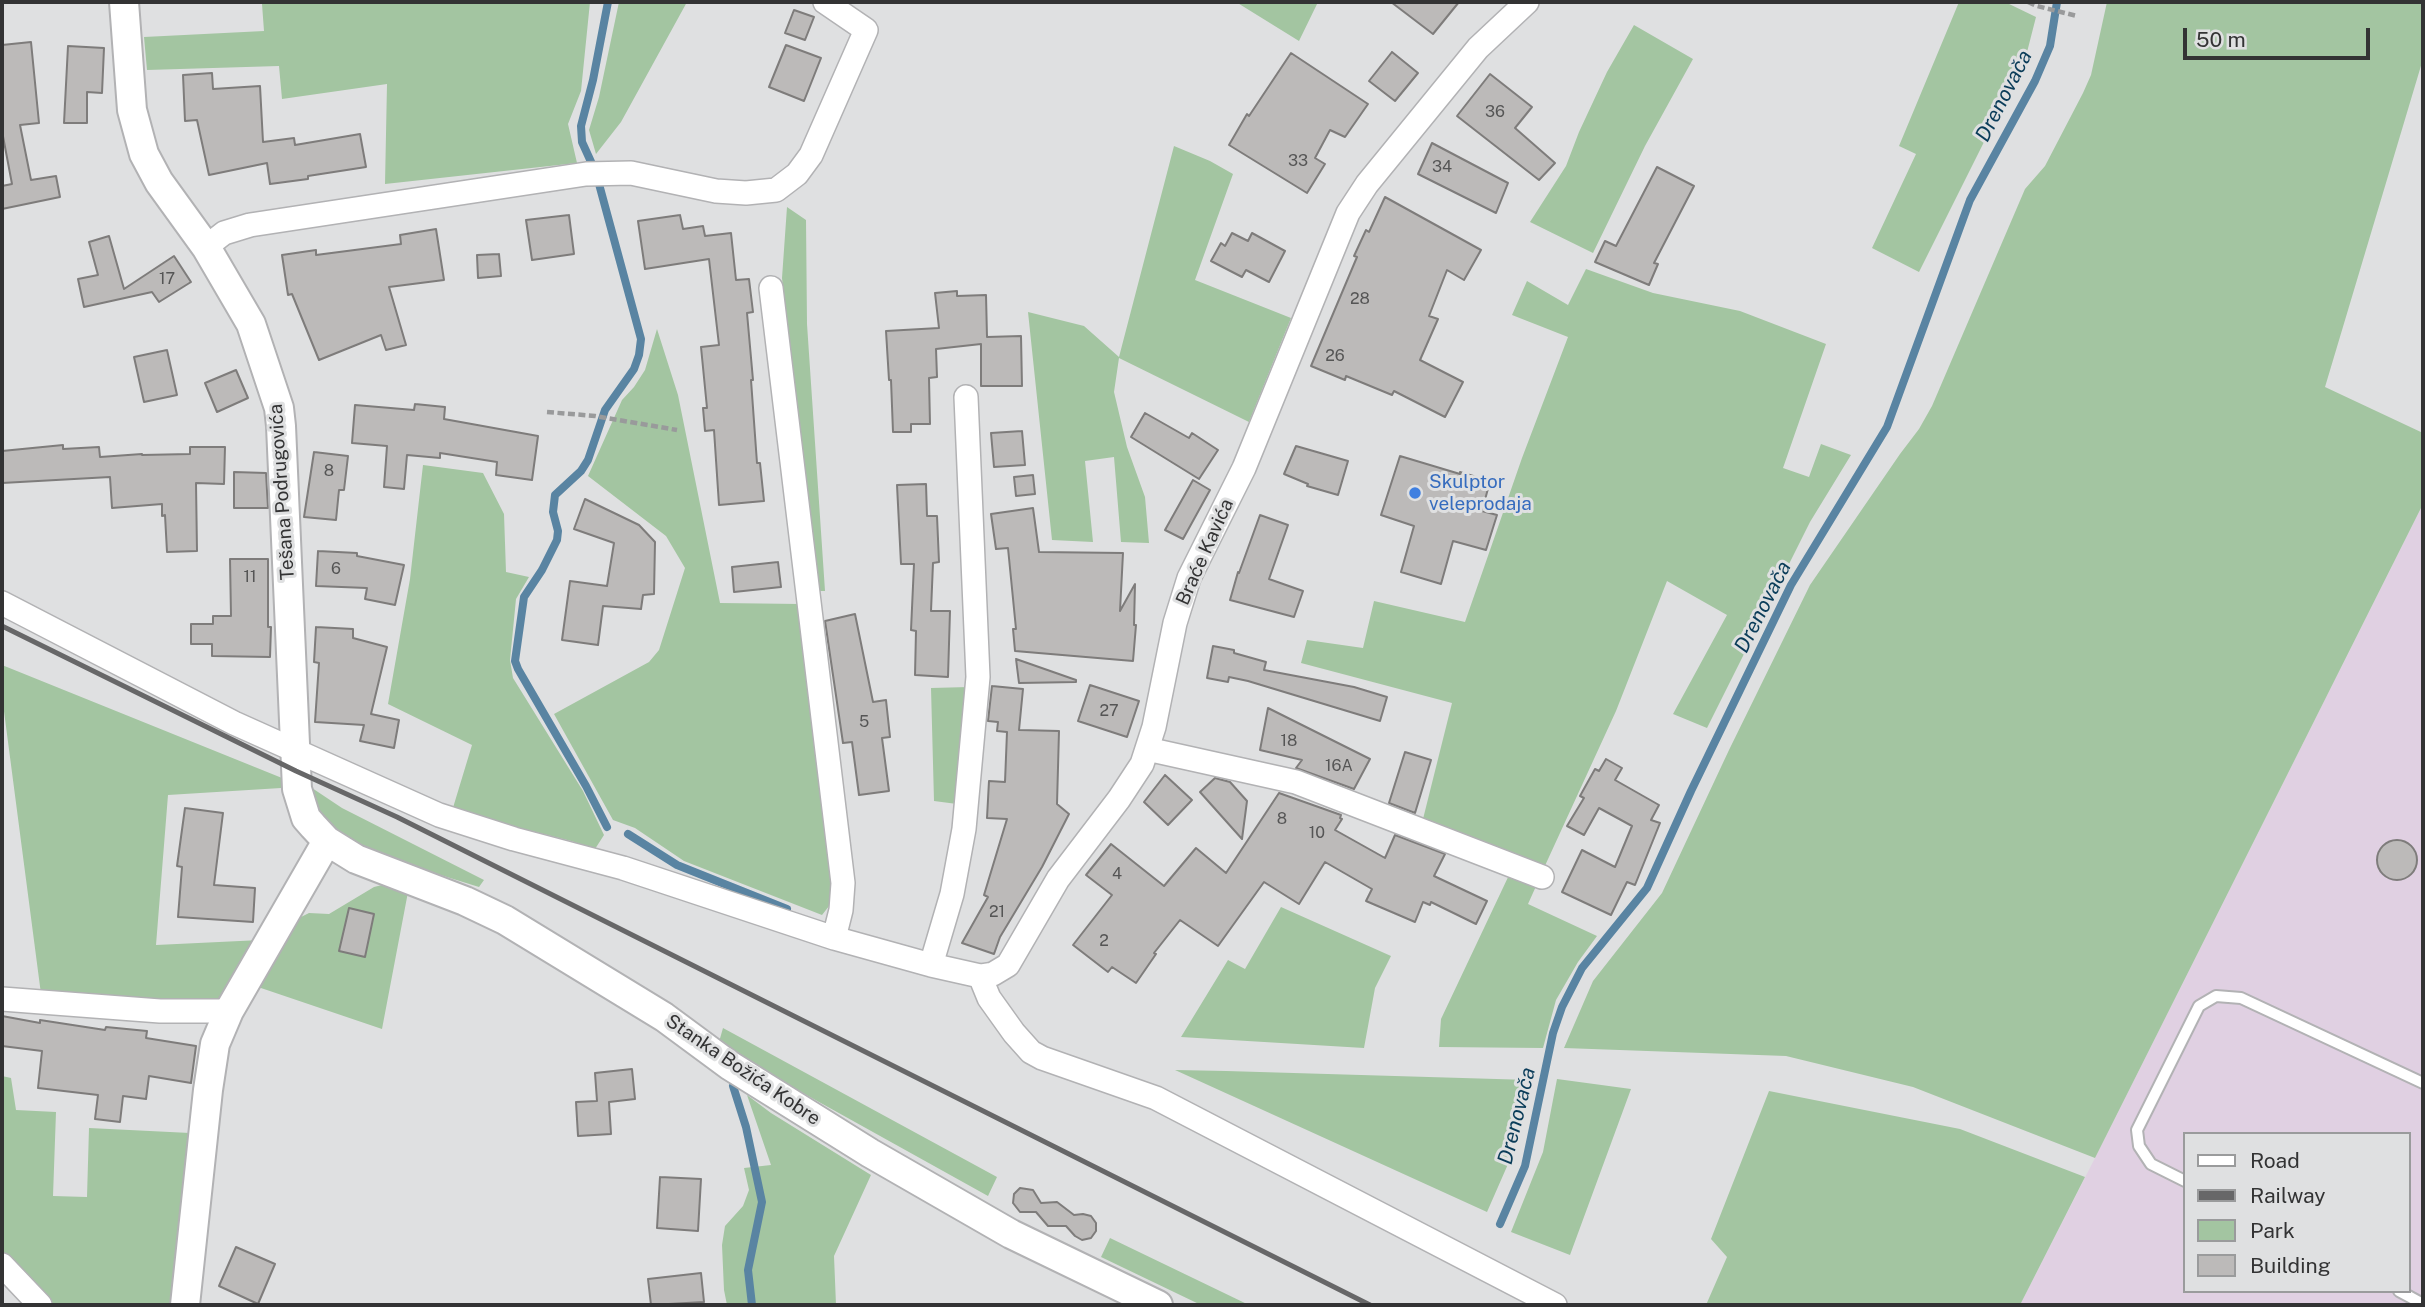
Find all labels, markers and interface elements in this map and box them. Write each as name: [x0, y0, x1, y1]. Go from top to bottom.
scale bar: [2187, 14, 2374, 58]
text: 50 m: [2196, 27, 2246, 52]
water label: Drenovača: [1970, 46, 2038, 146]
house number: 36: [1485, 102, 1505, 122]
house number: 33: [1288, 151, 1308, 171]
house number: 34: [1432, 157, 1452, 177]
house number: 17: [159, 269, 175, 289]
house number: 28: [1350, 289, 1370, 309]
house number: 26: [1325, 346, 1345, 366]
street label: Tešana Podrugovića: [264, 403, 300, 581]
house number: 8: [324, 461, 334, 481]
place label: Skulptor veleprodaja: [1429, 471, 1532, 515]
marker: Skulptor veleprodaja: [1407, 485, 1423, 501]
street label: Braće Kavića: [1171, 495, 1239, 609]
water label: Drenovača: [1729, 557, 1797, 657]
house number: 6: [331, 559, 341, 579]
house number: 11: [243, 567, 257, 587]
house number: 27: [1099, 701, 1119, 721]
house number: 5: [859, 712, 869, 732]
house number: 18: [1281, 731, 1297, 751]
house number: 16A: [1325, 756, 1353, 776]
house number: 8: [1277, 809, 1287, 829]
house number: 10: [1309, 823, 1325, 843]
house number: 4: [1112, 864, 1122, 884]
house number: 21: [989, 902, 1005, 922]
house number: 2: [1099, 931, 1109, 951]
street label: Stanka Božića Kobre: [661, 1010, 825, 1130]
water label: Drenovača: [1493, 1065, 1541, 1167]
legend: [2184, 1132, 2411, 1293]
text: Road: [2250, 1148, 2300, 1173]
text: Railway: [2250, 1183, 2326, 1208]
text: Park: [2250, 1218, 2295, 1243]
text: Building: [2250, 1253, 2331, 1278]

